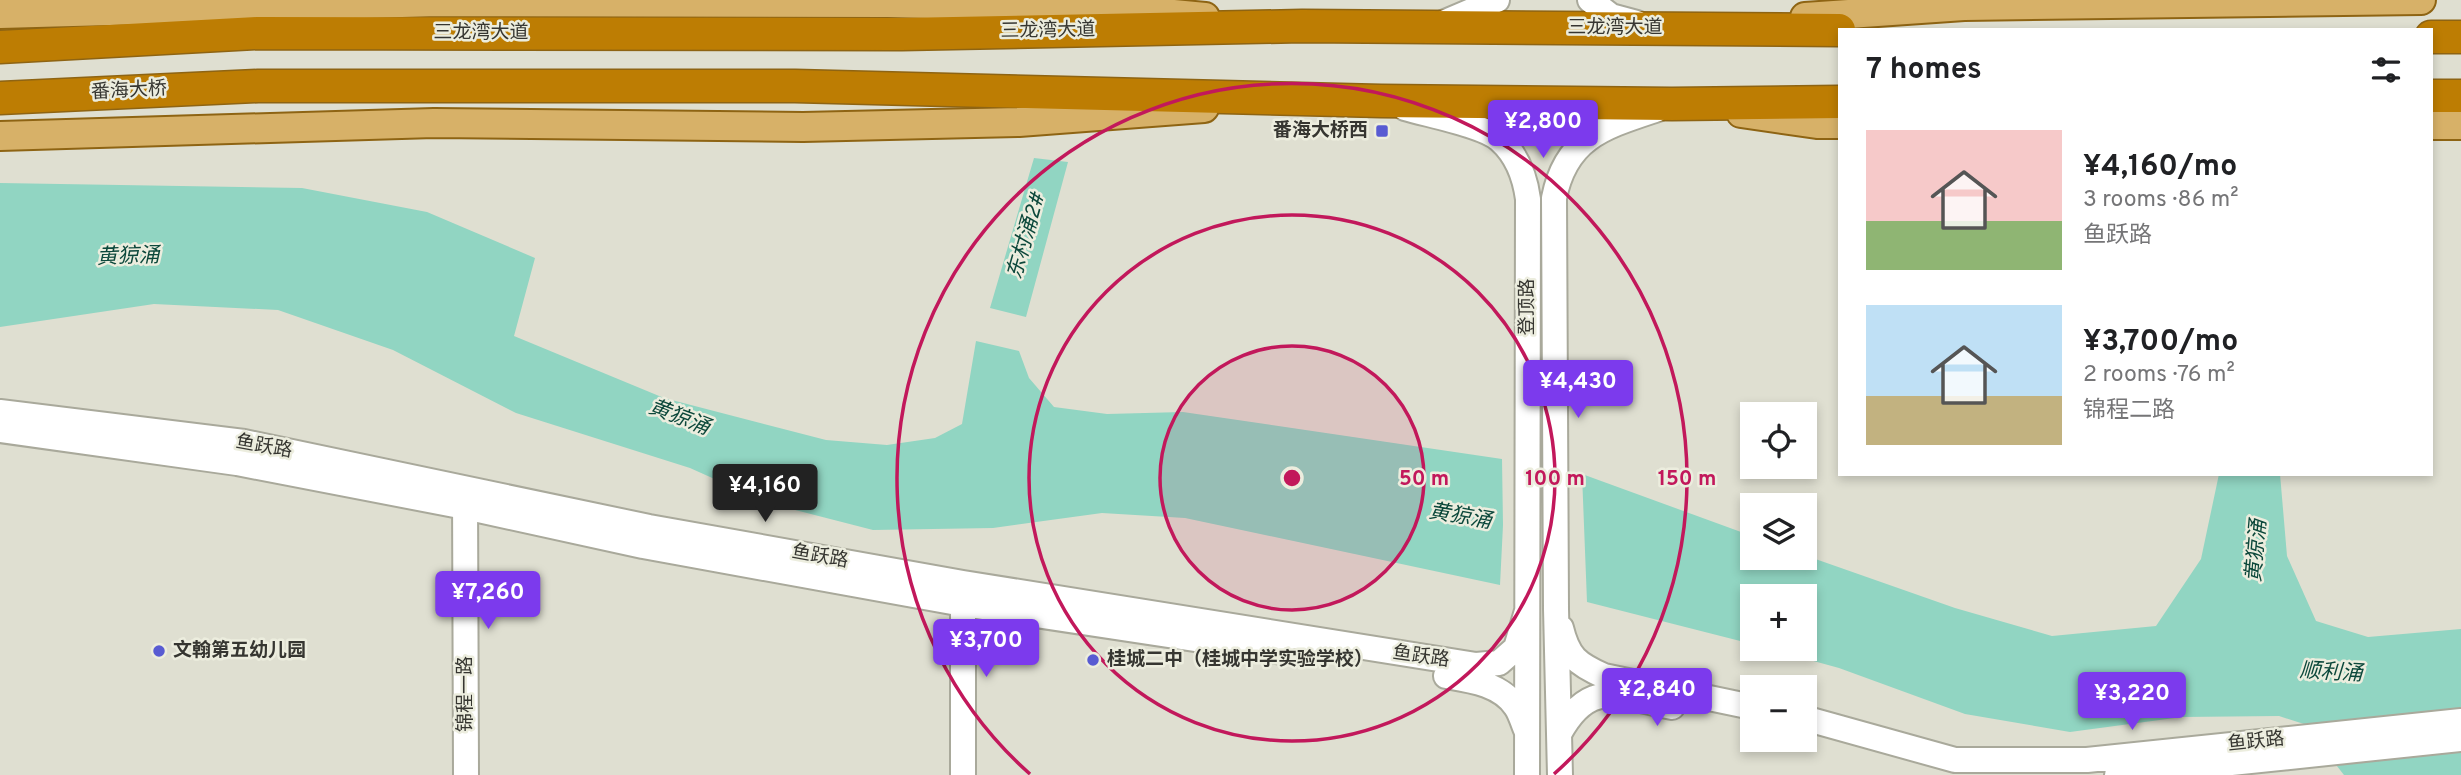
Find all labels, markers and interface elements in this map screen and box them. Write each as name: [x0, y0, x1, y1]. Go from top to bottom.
street label: 三龙湾大道: [1567, 16, 1663, 40]
street label: 三龙湾大道: [1000, 18, 1096, 44]
street label: 三龙湾大道: [433, 21, 529, 45]
icon: filters: [2367, 51, 2405, 89]
text: 7 homes: [1866, 52, 1982, 89]
street label: 番海大桥: [90, 77, 168, 105]
pin: ¥2,800: [1486, 100, 1600, 160]
text: ¥2,800: [1504, 108, 1582, 137]
place label: 番海大桥西: [1273, 119, 1368, 143]
marker: 番海大桥西: [1374, 123, 1390, 139]
text: ¥4,160/mo: [2083, 149, 2237, 186]
icon: home: [1922, 158, 2006, 242]
text: 3 rooms · 86 m²: [2083, 186, 2239, 215]
water label: 东村涌2#: [1002, 188, 1053, 283]
text: 鱼跃路: [2083, 222, 2152, 251]
water label: 黄猄涌: [96, 242, 162, 272]
street label: 登顶路: [1516, 278, 1540, 336]
text: ¥3,700/mo: [2083, 324, 2238, 361]
icon: home: [1922, 333, 2006, 417]
pin: ¥4,430: [1521, 360, 1635, 420]
text: 2 rooms · 76 m²: [2083, 361, 2235, 390]
text: ¥4,430: [1539, 368, 1617, 397]
water label: 黄猄涌: [645, 394, 715, 443]
text: 锦程二路: [2083, 397, 2175, 426]
map controls: [1740, 402, 1817, 752]
button: locate: [1740, 402, 1817, 479]
street label: 鱼跃路: [234, 430, 294, 464]
pin: ¥4,160: [708, 464, 822, 524]
centre of rings: [1280, 466, 1304, 490]
text: 50 m: [1399, 466, 1449, 493]
text: 100 m: [1525, 466, 1585, 493]
text: 150 m: [1658, 466, 1716, 493]
text: ¥4,160: [729, 472, 801, 501]
button: layers: [1740, 493, 1817, 570]
water label: 黄猄涌: [1427, 498, 1495, 536]
water label: 黄猄涌: [2241, 516, 2273, 584]
street label: 鱼跃路: [790, 540, 850, 574]
pin: ¥7,260: [431, 572, 545, 631]
text: ¥7,260: [451, 579, 525, 608]
button: +: [1740, 584, 1817, 661]
pin: ¥3,700: [929, 620, 1043, 679]
text: ¥3,700: [949, 627, 1023, 656]
place label: 文翰第五幼儿园: [173, 639, 306, 663]
street label: 鱼跃路: [1391, 641, 1451, 673]
marker: 文翰第五幼儿园: [151, 643, 167, 659]
place label: 桂城二中（桂城中学实验学校）: [1107, 648, 1373, 672]
marker: 桂城二中（桂城中学实验学校）: [1085, 652, 1101, 668]
street label: 锦程一路: [454, 656, 478, 732]
water label: 顺利涌: [2299, 658, 2365, 688]
pin: ¥2,840: [1600, 668, 1714, 728]
pin: ¥3,220: [2075, 672, 2189, 732]
button: −: [1740, 675, 1817, 752]
text: ¥2,840: [1618, 676, 1696, 705]
text: ¥3,220: [2094, 680, 2170, 709]
street label: 鱼跃路: [2226, 727, 2286, 757]

